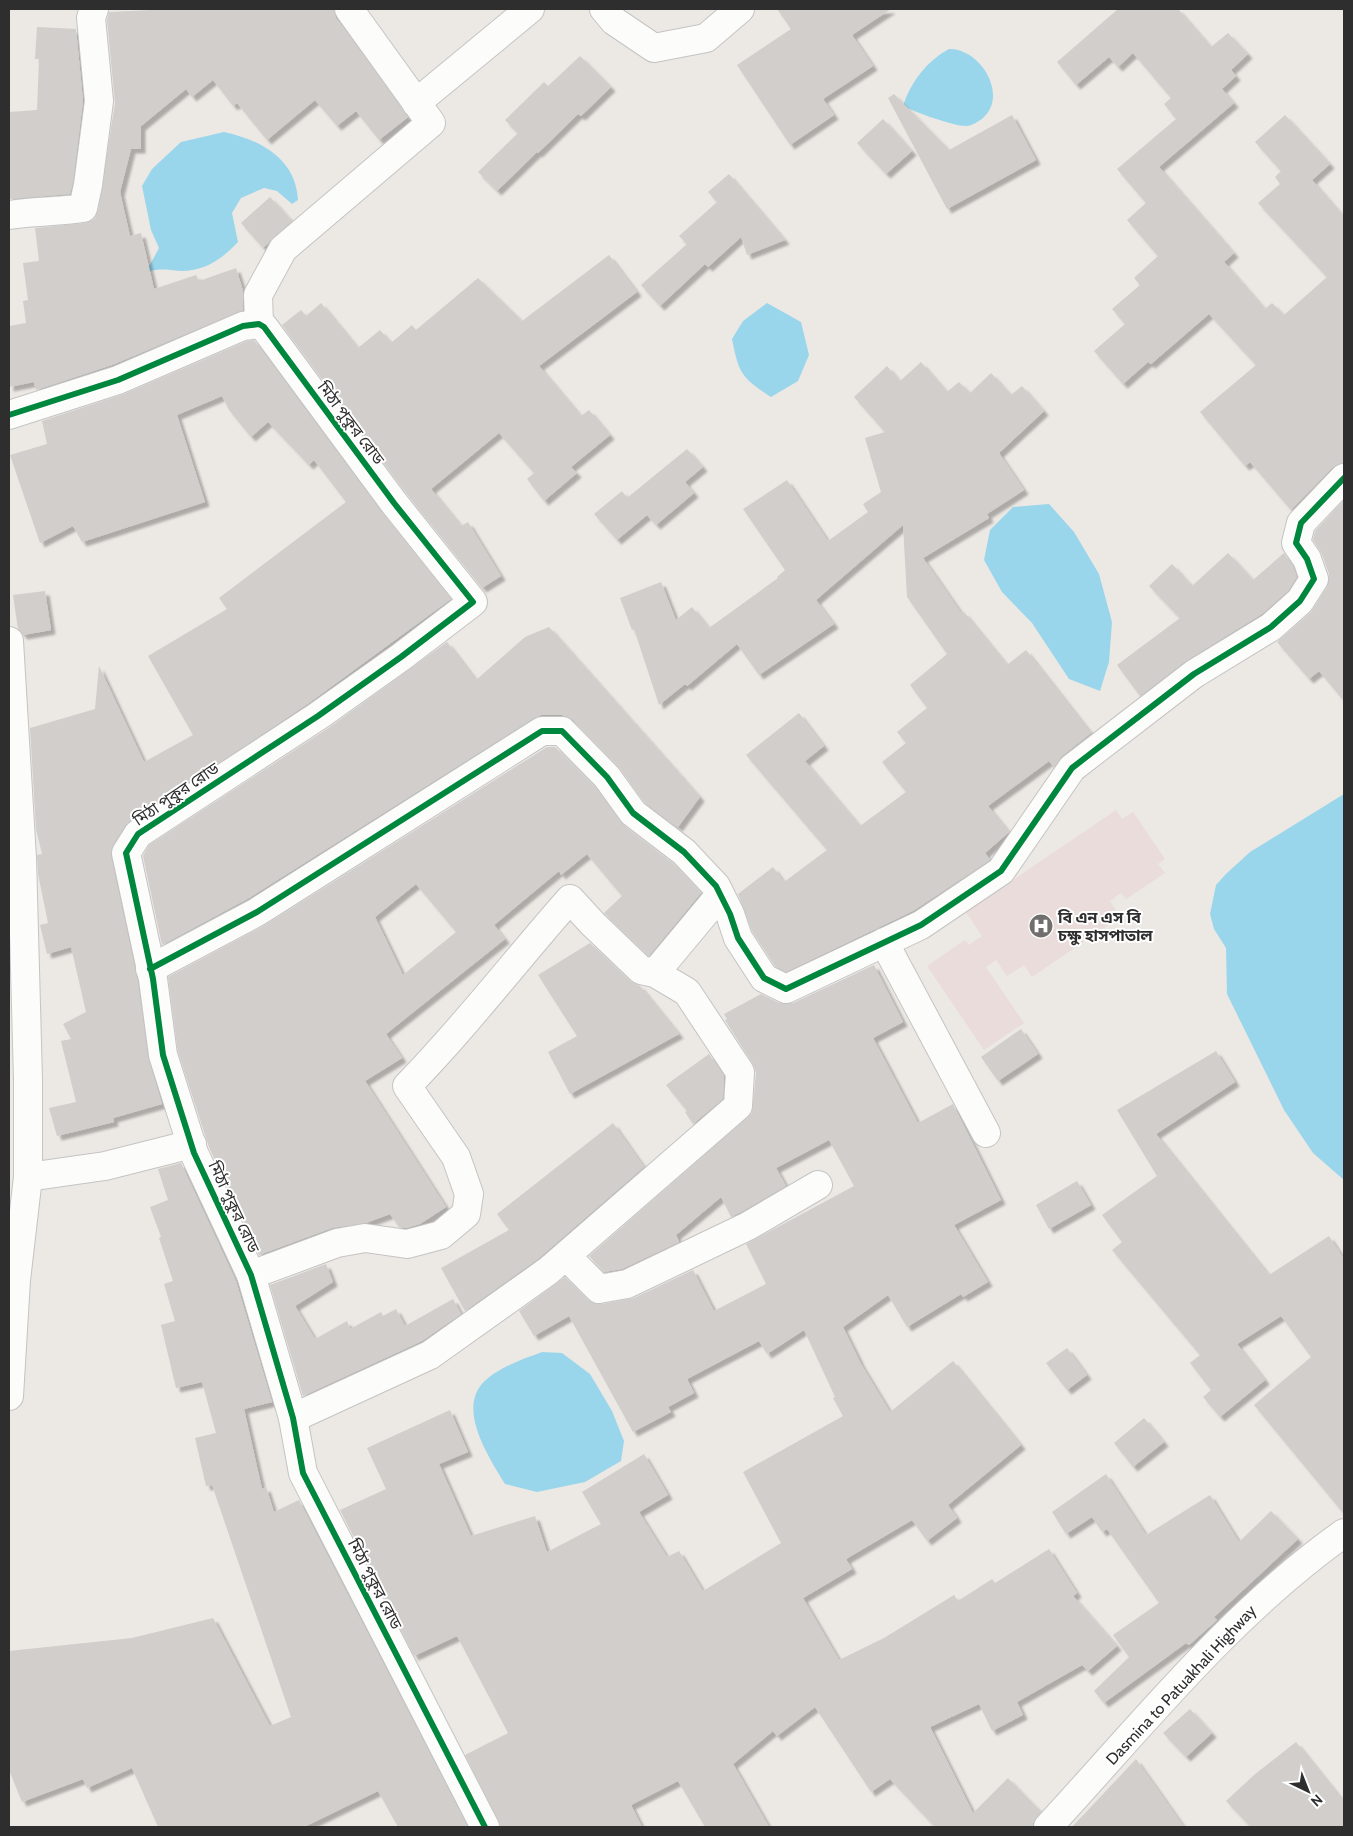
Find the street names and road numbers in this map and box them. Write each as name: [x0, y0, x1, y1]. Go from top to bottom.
street label: মিঠা পুকুর রোড: [313, 377, 389, 469]
street label: মিঠা পুকুর রোড: [129, 758, 223, 830]
street label: মিঠা পুকুর রোড: [204, 1157, 264, 1256]
street label: মিঠা পুকুর রোড: [344, 1535, 406, 1633]
street label: Dasmina to Patuakhali Highway: [1102, 1601, 1260, 1769]

